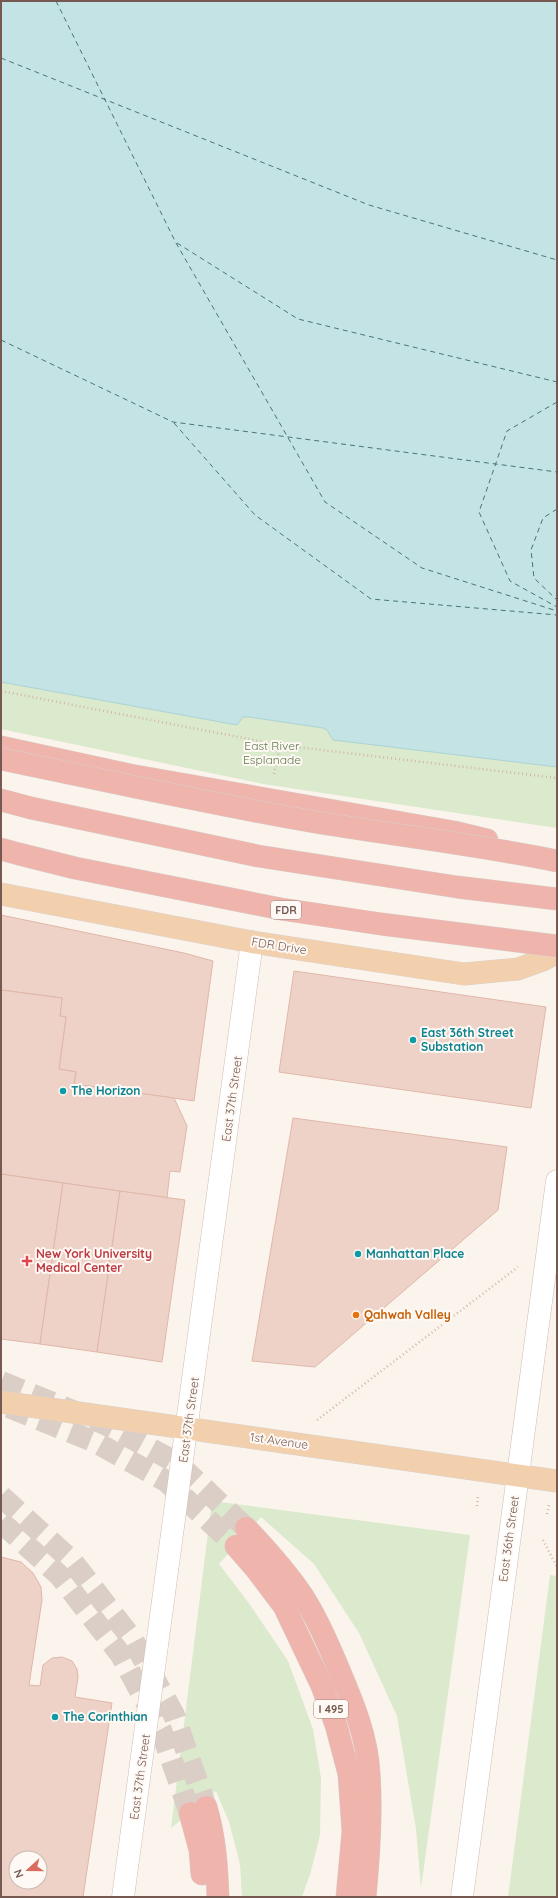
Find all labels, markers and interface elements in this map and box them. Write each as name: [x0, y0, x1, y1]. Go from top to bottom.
park label: East River Esplanade: [243, 738, 301, 767]
road number: FDR: [271, 901, 301, 919]
street label: FDR Drive: [250, 934, 308, 957]
place label: East 36th Street Substation: [421, 1025, 514, 1054]
marker: East 36th Street Substation: [408, 1035, 418, 1045]
street label: East 37th Street: [218, 1055, 245, 1143]
place label: The Horizon: [71, 1083, 140, 1098]
marker: The Horizon: [58, 1086, 68, 1096]
place label: New York University Medical Center: [36, 1246, 152, 1275]
place label: Manhattan Place: [366, 1246, 464, 1261]
marker: Manhattan Place: [353, 1249, 363, 1259]
marker: New York University Medical Center: [21, 1255, 33, 1267]
place label: Qahwah Valley: [364, 1307, 451, 1322]
marker: Qahwah Valley: [351, 1310, 361, 1320]
street label: East 37th Street: [175, 1376, 202, 1464]
street label: 1st Avenue: [249, 1429, 309, 1452]
street label: East 36th Street: [495, 1495, 522, 1583]
road number: I 495: [314, 1700, 348, 1718]
place label: The Corinthian: [63, 1709, 148, 1724]
marker: The Corinthian: [50, 1712, 60, 1722]
street label: East 37th Street: [126, 1733, 153, 1821]
north arrow: [8, 1850, 48, 1890]
text: N: [11, 1867, 27, 1880]

